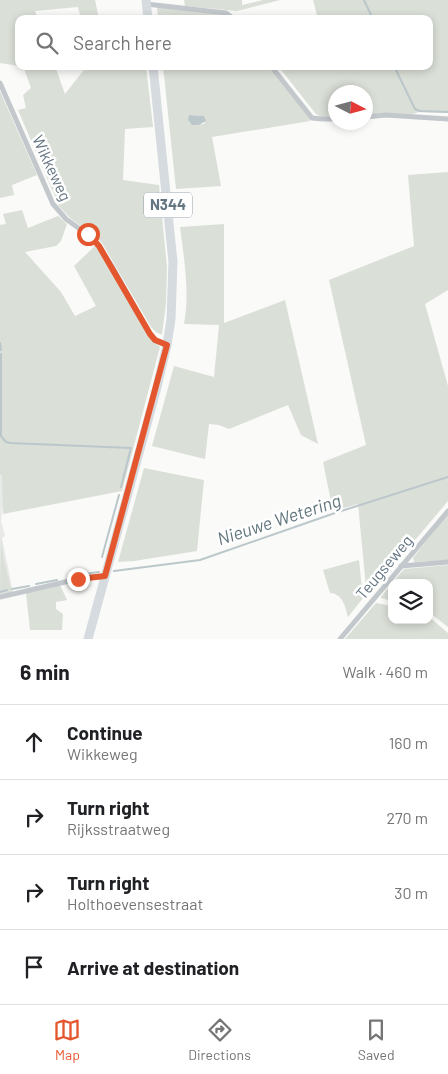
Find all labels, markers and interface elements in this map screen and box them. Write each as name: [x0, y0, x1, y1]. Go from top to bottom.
search box: [15, 15, 433, 70]
icon: search: [33, 29, 61, 57]
text: Search here: [73, 31, 172, 54]
north arrow: [328, 85, 373, 130]
street label: Wikkeweg: [29, 132, 76, 204]
road number: N344: [144, 192, 192, 218]
route start: [77, 223, 100, 246]
water label: Nieuwe Wetering: [214, 489, 343, 549]
street label: Teugseweg: [351, 531, 416, 603]
route end: [67, 568, 90, 591]
map controls: [388, 579, 433, 624]
button: layers: [388, 579, 433, 624]
text: 6 min: [20, 659, 70, 684]
text: Walk · 460 m: [343, 662, 428, 681]
text: Continue: [67, 721, 143, 744]
icon: ahead: [20, 728, 48, 756]
text: 160 m: [389, 733, 428, 752]
text: Wikkeweg: [67, 744, 138, 763]
text: Turn right: [67, 796, 149, 819]
icon: right: [20, 803, 48, 831]
text: 270 m: [386, 808, 428, 827]
text: Rijksstraatweg: [67, 819, 170, 838]
text: Turn right: [67, 871, 149, 894]
icon: right: [20, 878, 48, 906]
text: 30 m: [394, 883, 428, 902]
text: Holthoevensestraat: [67, 894, 203, 913]
icon: arrive: [20, 953, 48, 981]
text: Arrive at destination: [67, 956, 239, 979]
tab: Map: [53, 1016, 81, 1063]
tab: Directions: [188, 1016, 251, 1063]
tab: Saved: [358, 1016, 395, 1063]

